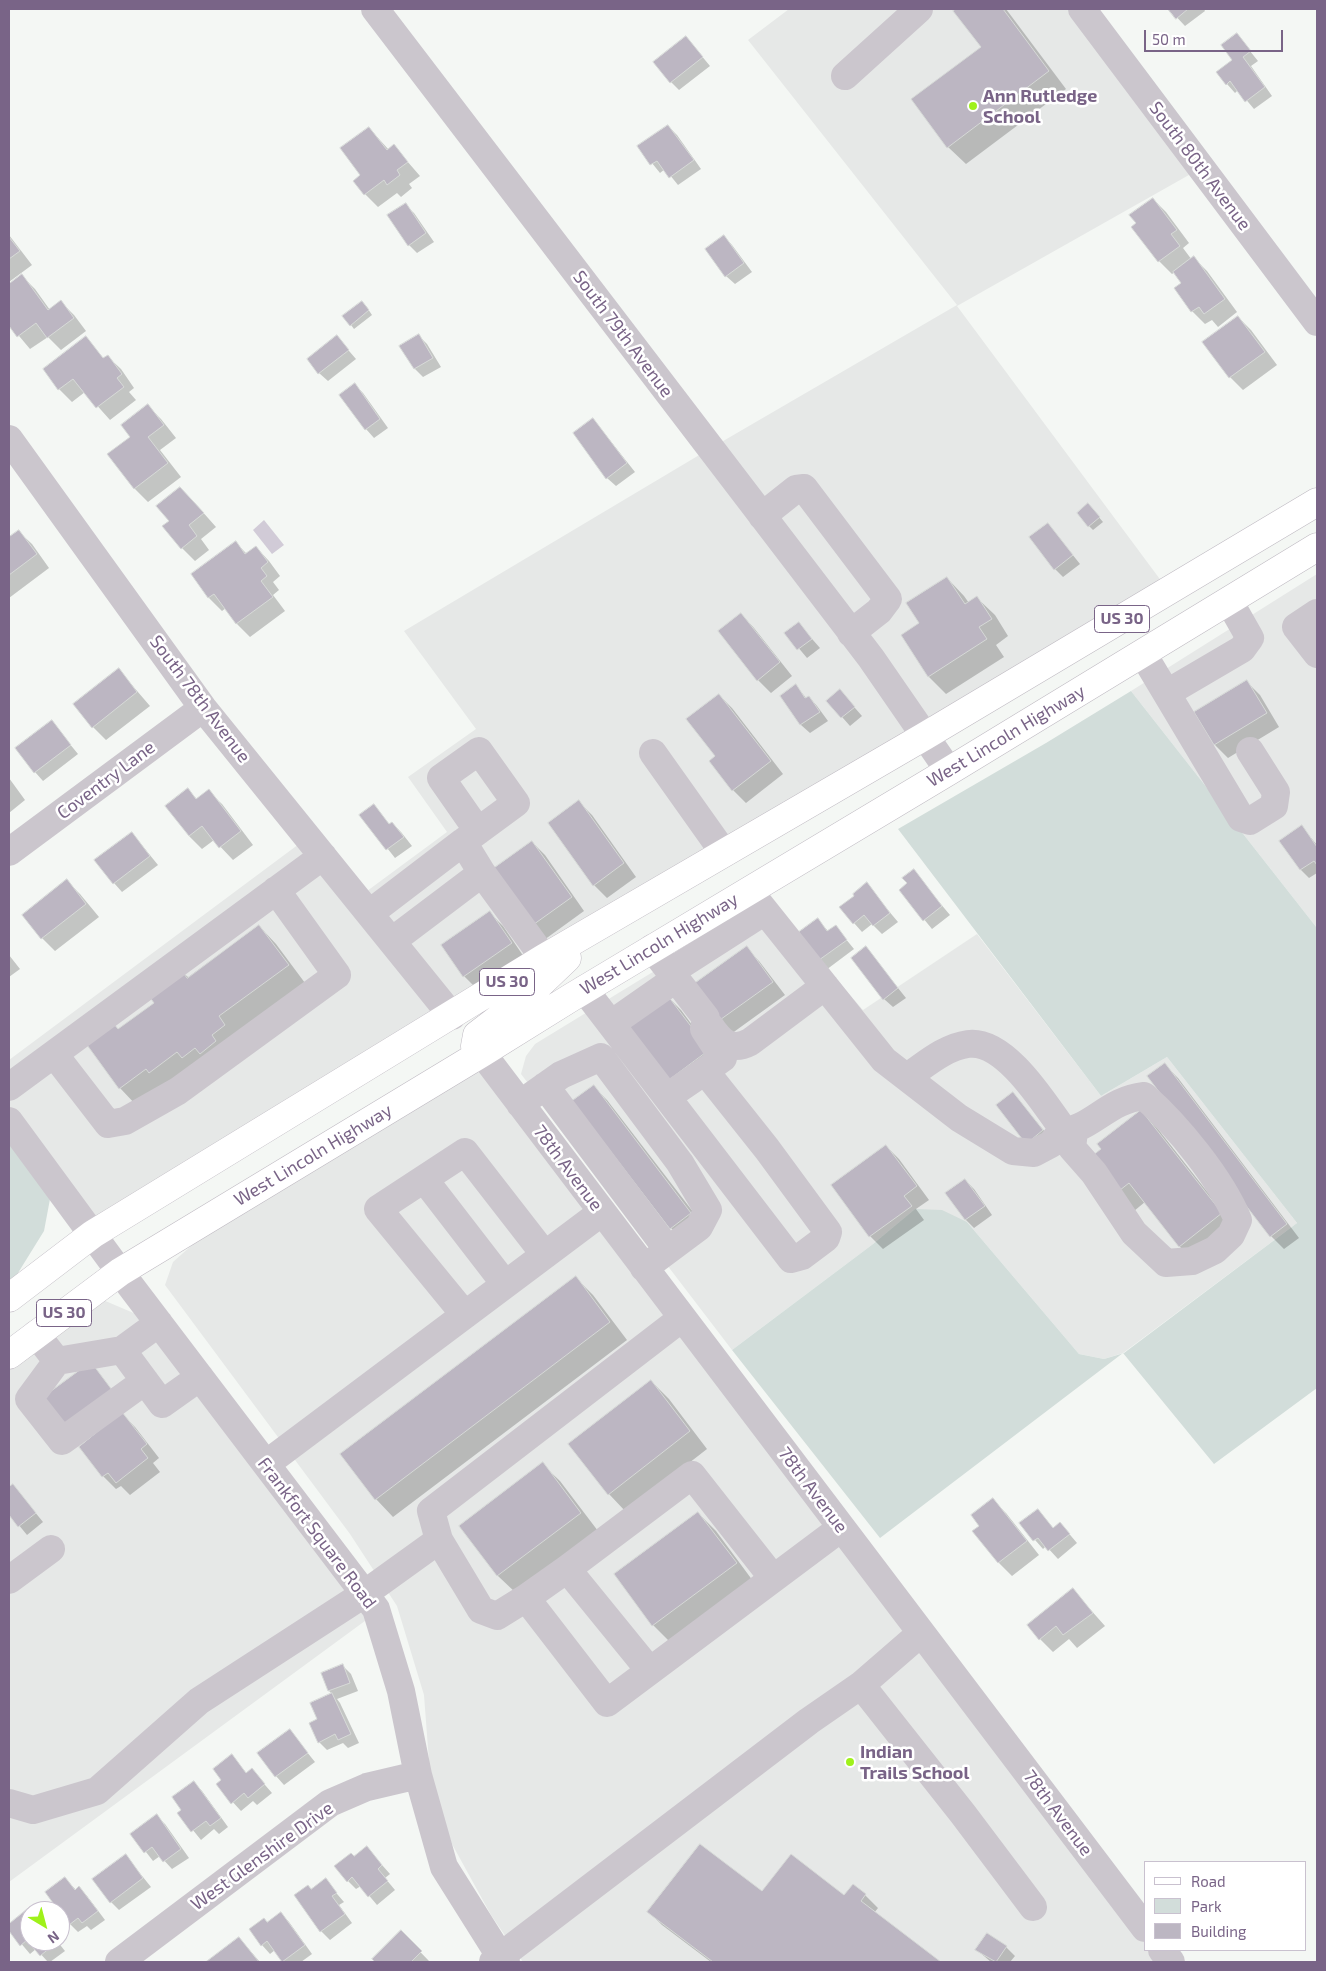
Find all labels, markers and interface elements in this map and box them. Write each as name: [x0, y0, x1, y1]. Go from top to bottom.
scale bar: [1146, 20, 1285, 52]
text: 50 m: [1152, 30, 1186, 48]
place label: Ann Rutledge School: [983, 85, 1097, 128]
street label: South 80th Avenue: [1145, 97, 1255, 235]
marker: Ann Rutledge School: [967, 100, 979, 112]
street label: South 79th Avenue: [568, 266, 678, 402]
road number: US 30: [1094, 606, 1150, 632]
street label: South 78th Avenue: [145, 631, 255, 767]
street label: West Lincoln Highway: [923, 680, 1089, 792]
street label: Coventry Lane: [53, 736, 159, 824]
street label: West Lincoln Highway: [576, 888, 742, 1000]
road number: US 30: [480, 969, 534, 996]
street label: West Lincoln Highway: [230, 1099, 396, 1211]
street label: 78th Avenue: [529, 1121, 607, 1215]
road number: US 30: [36, 1300, 92, 1326]
street label: 78th Avenue: [774, 1443, 852, 1537]
street label: Frankfort Square Road: [253, 1453, 381, 1613]
place label: Indian Trails School: [860, 1741, 969, 1784]
marker: Indian Trails School: [844, 1756, 856, 1768]
street label: 78th Avenue: [1019, 1766, 1097, 1860]
street label: West Glenshire Drive: [187, 1797, 337, 1915]
legend: [1144, 1861, 1306, 1951]
text: Road: [1191, 1872, 1226, 1890]
text: Park: [1191, 1897, 1222, 1915]
north arrow: [20, 1901, 70, 1951]
text: Building: [1191, 1922, 1246, 1940]
text: N: [45, 1928, 63, 1947]

